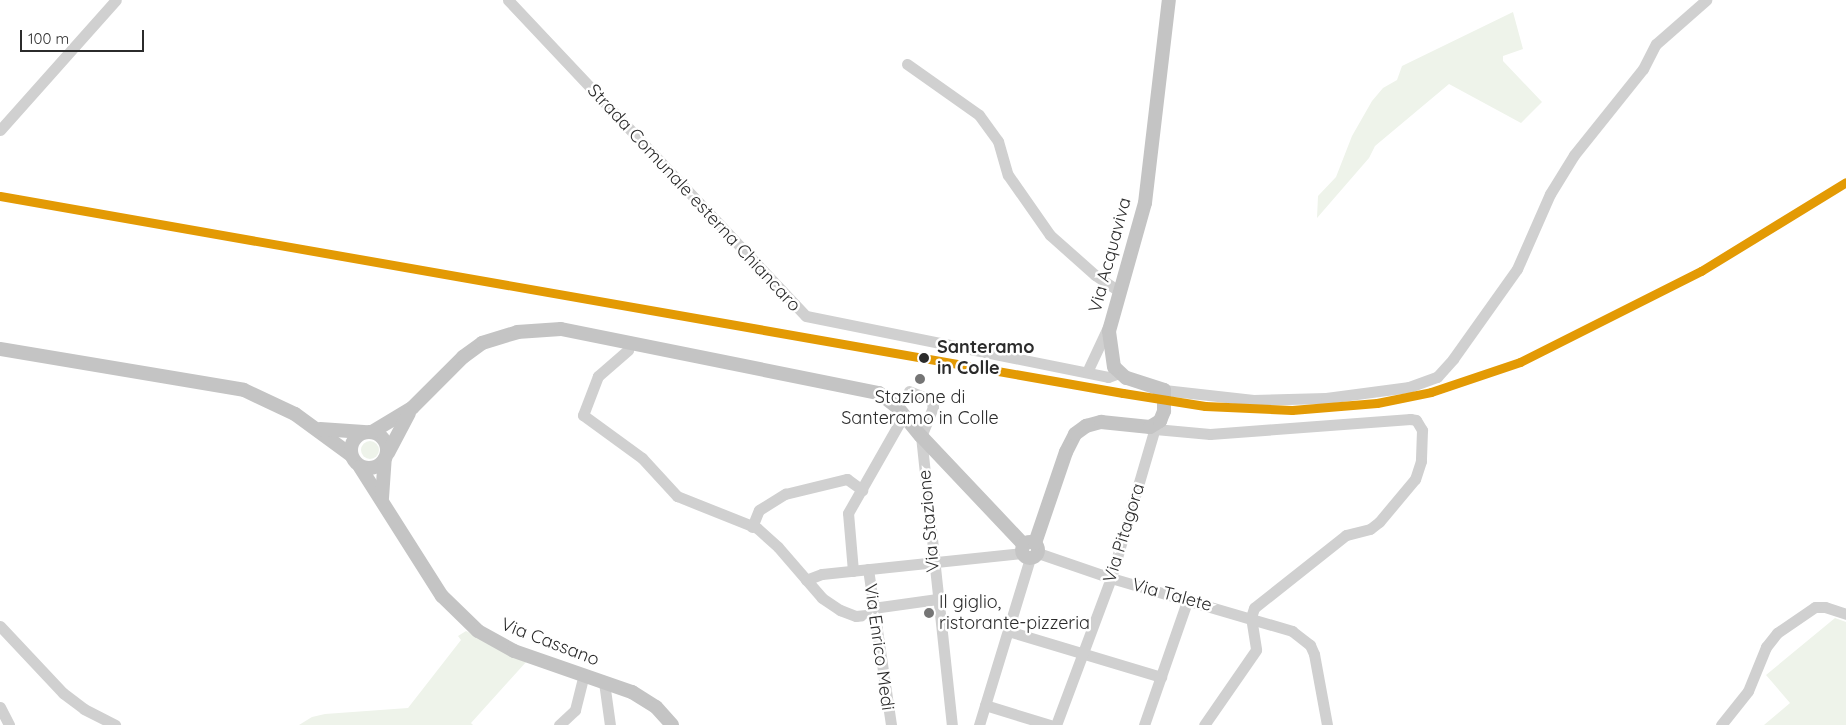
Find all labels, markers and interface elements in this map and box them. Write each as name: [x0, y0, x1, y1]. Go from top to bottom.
scale bar: [22, 20, 146, 52]
text: 100 m: [28, 29, 69, 48]
street label: Strada Comunale esterna Chiancaro: [583, 80, 805, 316]
street label: Via Acquaviva: [1084, 195, 1136, 315]
place label: Santeramo in Colle: [937, 337, 1034, 379]
marker: Santeramo in Colle: [915, 349, 933, 367]
marker: Stazione di Santeramo in Colle: [914, 373, 926, 385]
place label: Stazione di Santeramo in Colle: [841, 387, 999, 429]
street label: Via Stazione: [914, 469, 944, 573]
street label: Via Pitagora: [1099, 481, 1149, 585]
street label: Via Talete: [1130, 574, 1214, 616]
street label: Via Enrico Medi: [859, 582, 899, 712]
place label: Il giglio, ristorante-pizzeria: [939, 592, 1090, 634]
marker: Il giglio, ristorante-pizzeria: [923, 607, 935, 619]
street label: Via Cassano: [498, 613, 602, 671]

